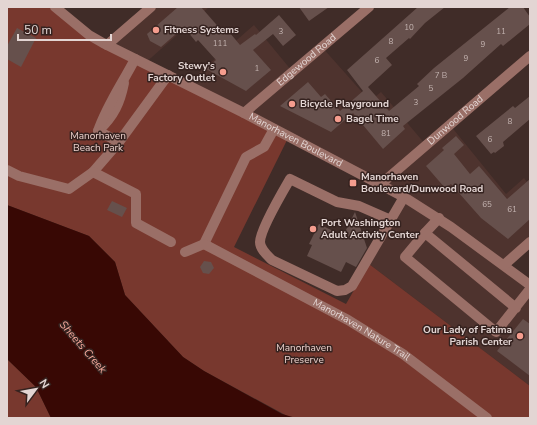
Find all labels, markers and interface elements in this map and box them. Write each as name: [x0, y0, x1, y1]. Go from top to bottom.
scale bar: [18, 16, 111, 42]
text: 50 m: [24, 22, 52, 38]
house number: 10: [404, 22, 414, 33]
place label: Fitness Systems: [164, 23, 239, 37]
marker: Fitness Systems: [151, 25, 161, 35]
house number: 3: [279, 26, 284, 37]
house number: 11: [496, 26, 506, 37]
street label: Edgewood Road: [274, 31, 339, 89]
house number: 8: [389, 36, 394, 47]
house number: 111: [213, 38, 227, 49]
house number: 9: [481, 39, 486, 50]
house number: 9: [464, 53, 469, 64]
house number: 6: [375, 55, 380, 66]
place label: Stewy's Factory Outlet: [148, 59, 215, 85]
house number: 1: [255, 63, 260, 74]
marker: Stewy's Factory Outlet: [218, 67, 228, 77]
house number: 7 B: [435, 70, 447, 81]
house number: 5: [429, 83, 434, 94]
street label: Dunwood Road: [424, 92, 487, 148]
place label: Bicycle Playground: [300, 97, 389, 111]
house number: 3: [414, 97, 419, 108]
marker: Bicycle Playground: [287, 99, 297, 109]
street label: Manorhaven Boulevard: [246, 110, 345, 171]
place label: Bagel Time: [346, 112, 399, 126]
marker: Bagel Time: [333, 114, 343, 124]
house number: 8: [508, 116, 513, 127]
house number: 81: [381, 128, 391, 139]
park label: Manorhaven Beach Park: [70, 129, 126, 155]
house number: 6: [488, 134, 493, 145]
place label: Manorhaven Boulevard/Dunwood Road: [361, 170, 483, 196]
marker: Manorhaven Boulevard/Dunwood Road: [348, 178, 358, 188]
house number: 65: [482, 199, 492, 210]
house number: 61: [507, 204, 517, 215]
place label: Port Washington Adult Activity Center: [321, 216, 419, 242]
marker: Port Washington Adult Activity Center: [308, 224, 318, 234]
street label: Manorhaven Nature Trail: [310, 296, 413, 364]
water label: Sheets Creek: [56, 317, 110, 377]
place label: Our Lady of Fatima Parish Center: [423, 323, 512, 349]
marker: Our Lady of Fatima Parish Center: [515, 331, 525, 341]
park label: Manorhaven Preserve: [276, 341, 332, 367]
north arrow: [16, 369, 56, 409]
text: N: [36, 376, 53, 391]

